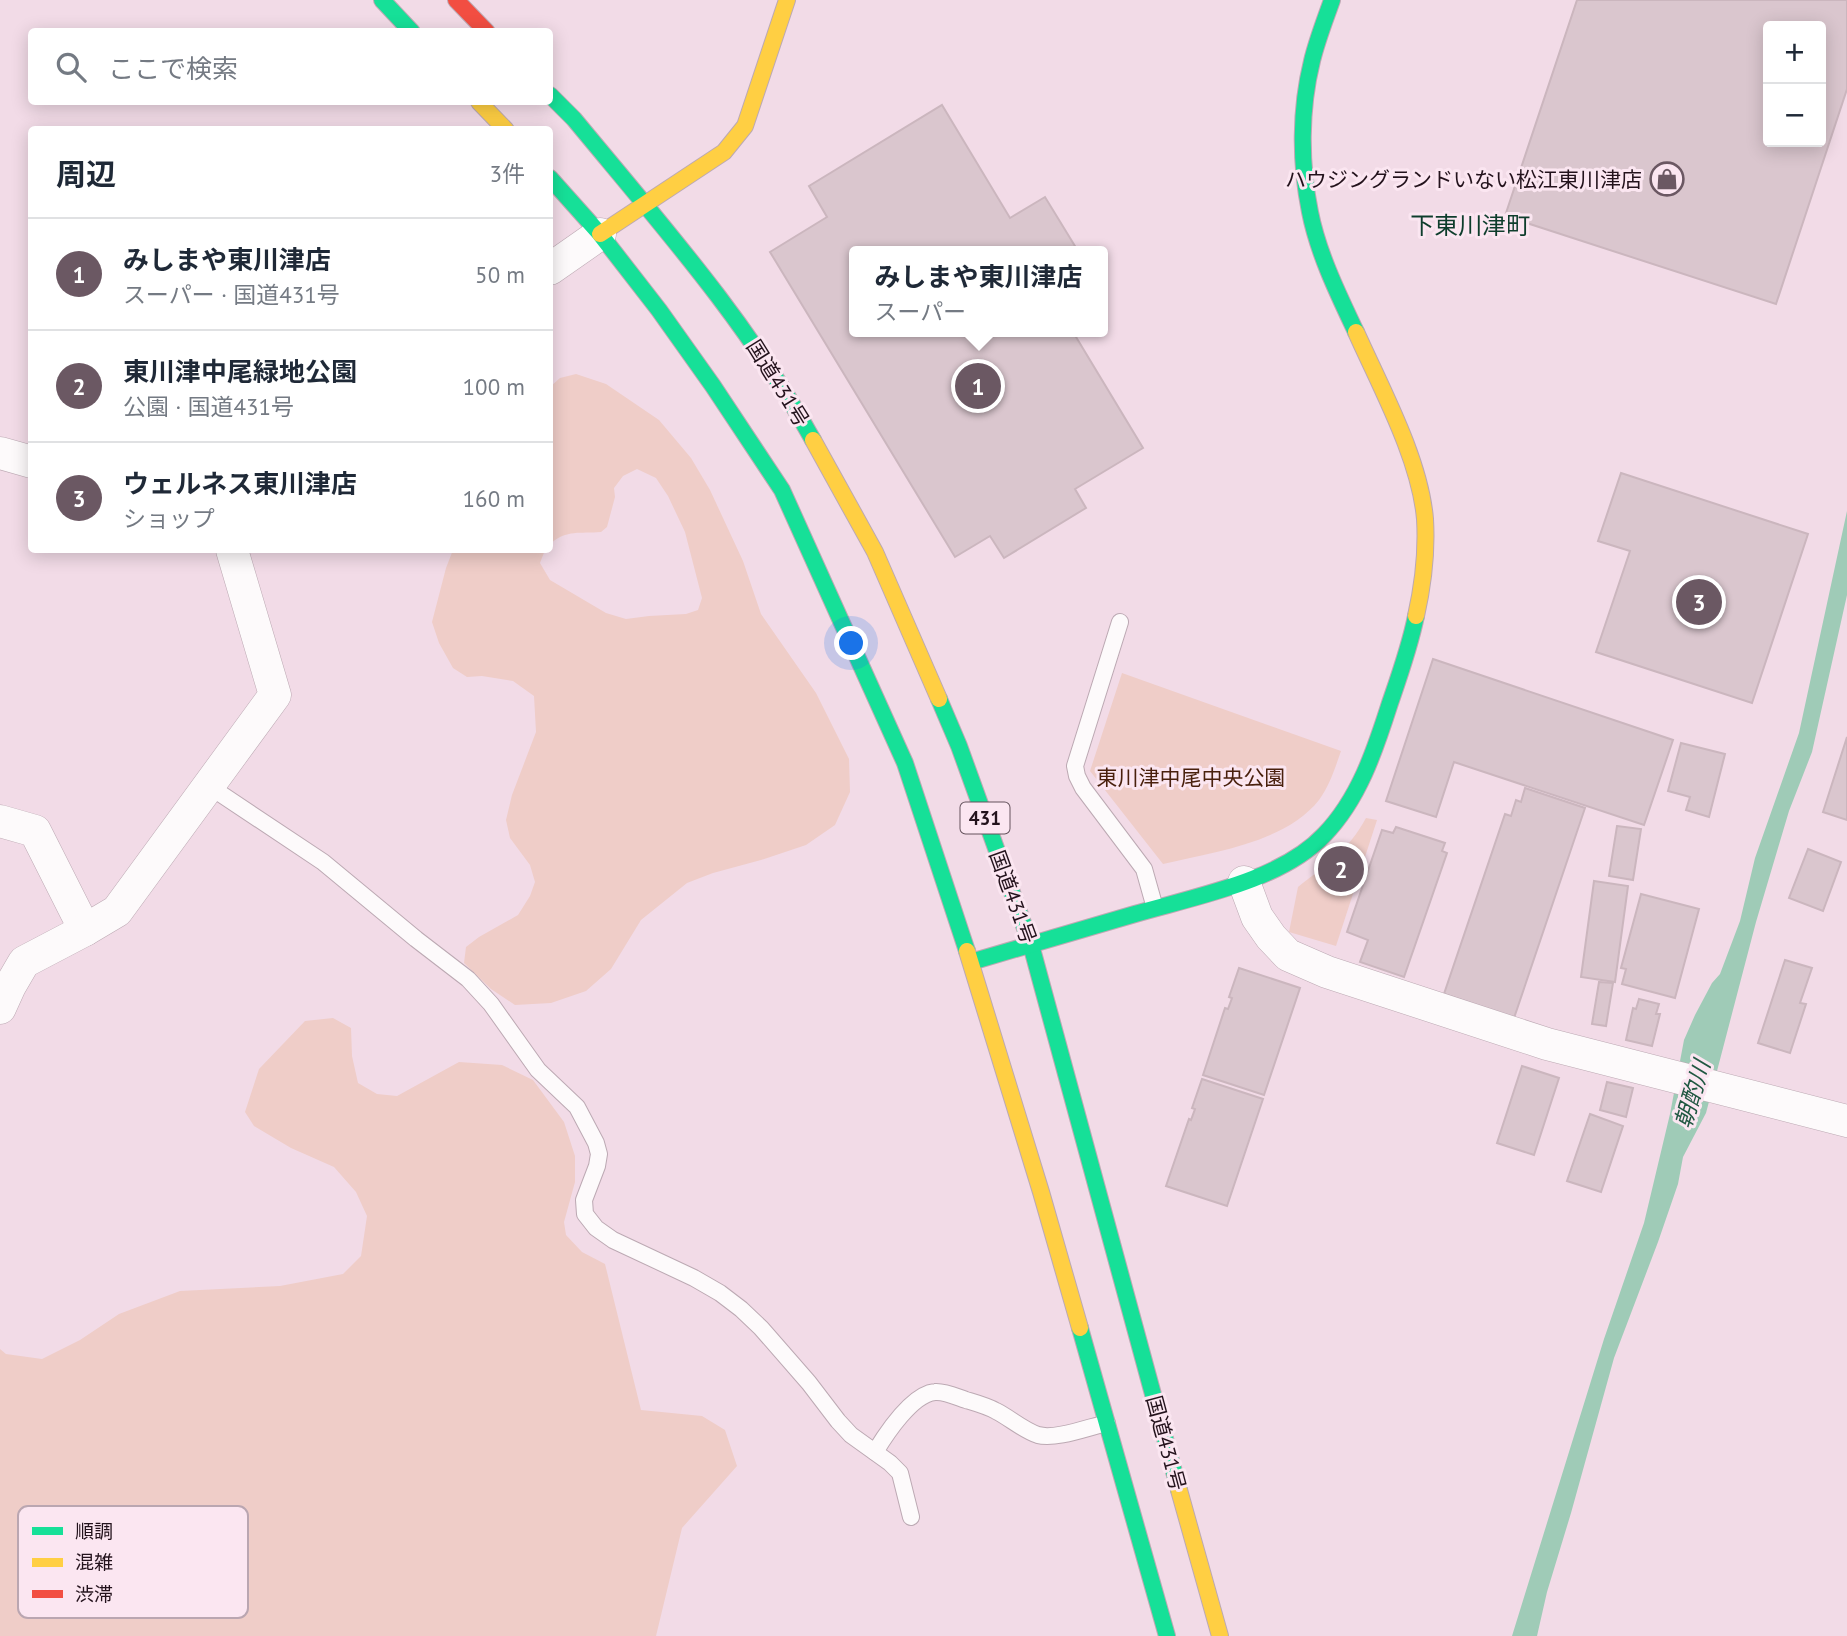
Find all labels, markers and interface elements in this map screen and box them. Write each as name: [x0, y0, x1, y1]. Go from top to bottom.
map controls: [1763, 21, 1826, 147]
button: +: [1763, 21, 1826, 84]
search box: [28, 28, 553, 105]
icon: search: [52, 48, 90, 86]
text: ここで検索: [108, 52, 238, 85]
button: −: [1763, 84, 1826, 147]
text: 周辺: [56, 154, 116, 193]
text: 3件: [489, 159, 525, 188]
shop icon: ハウジングランドいない松江東川津店: [1648, 160, 1686, 198]
place label: ハウジングランドいない松江東川津店: [1285, 166, 1642, 193]
district label: 下東川津町: [1410, 210, 1530, 241]
text: みしまや東川津店: [123, 243, 331, 276]
popup: [849, 246, 1108, 337]
text: 1: [72, 260, 86, 289]
text: 50 m: [475, 260, 525, 289]
text: みしまや東川津店: [874, 260, 1083, 293]
text: スーパー · 国道431号: [123, 280, 340, 309]
text: スーパー: [874, 297, 966, 326]
street label: 国道431号: [741, 335, 815, 431]
text: 東川津中尾緑地公園: [123, 355, 357, 388]
pin: 1: [955, 360, 1001, 412]
text: 2: [72, 372, 86, 401]
text: 100 m: [463, 372, 525, 401]
text: 公園 · 国道431号: [123, 392, 294, 421]
text: ウェルネス東川津店: [123, 467, 357, 500]
text: 3: [72, 484, 86, 513]
text: 160 m: [463, 484, 525, 513]
text: ショップ: [123, 504, 215, 533]
pin: 3: [1676, 576, 1722, 628]
your location: [834, 626, 868, 660]
park label: 東川津中尾中央公園: [1097, 764, 1286, 791]
road number: 431: [960, 803, 1010, 834]
pin: 2: [1318, 843, 1364, 895]
street label: 国道431号: [984, 847, 1042, 947]
water label: 朝酌川: [1668, 1054, 1717, 1131]
street label: 国道431号: [1140, 1392, 1192, 1494]
legend: [18, 1506, 248, 1618]
text: 順調: [75, 1519, 113, 1543]
text: 混雑: [75, 1550, 113, 1574]
text: 渋滞: [75, 1582, 113, 1606]

